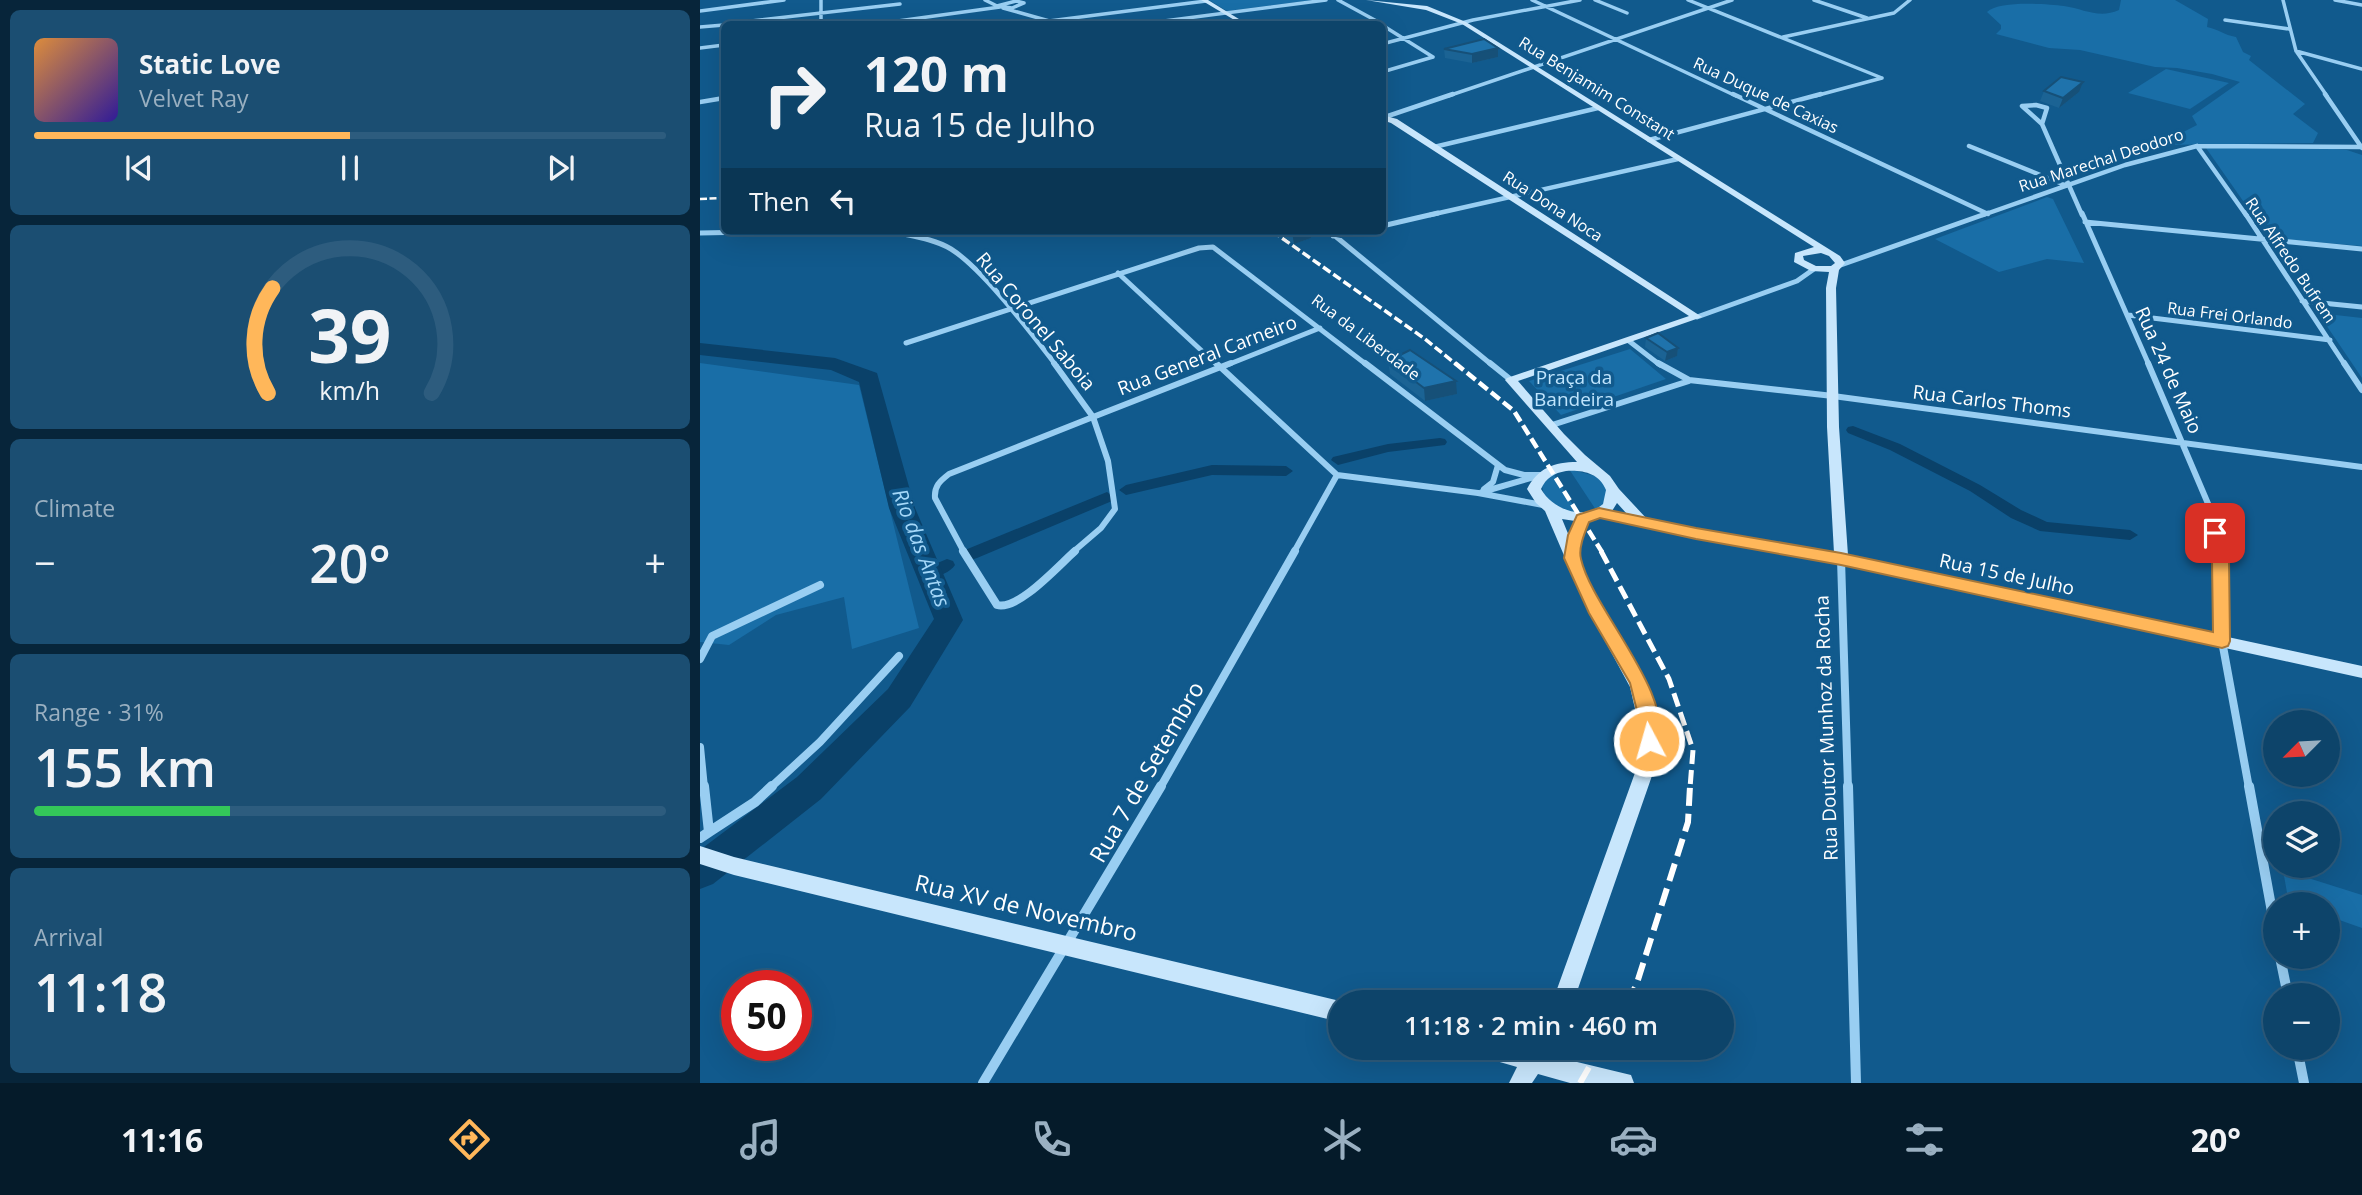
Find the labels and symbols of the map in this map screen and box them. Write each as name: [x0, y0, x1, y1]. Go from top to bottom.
street label: Rua Benjamim Constant: [1515, 31, 1679, 145]
street label: Rua Duque de Caxias: [1690, 52, 1842, 138]
street label: Rua Marechal Deodoro: [2016, 123, 2186, 197]
street label: Rua Dona Noca: [1499, 165, 1607, 247]
street label: Rua Alfredo Bufrem: [2241, 193, 2341, 327]
street label: Rua Coronel Saboia: [970, 246, 1102, 396]
street label: Rua da Liberdade: [1307, 289, 1425, 385]
street label: Rua Frei Orlando: [2166, 296, 2294, 334]
street label: Rua 24 de Maio: [2129, 302, 2209, 438]
street label: Rua General Carneiro: [1113, 309, 1301, 401]
park label: Praça da Bandeira: [1534, 364, 1614, 412]
street label: Rua Carlos Thoms: [1911, 378, 2073, 424]
water label: Rio das Antas: [886, 484, 957, 611]
pin: [2185, 503, 2245, 563]
street label: Rua 15 de Julho: [1937, 547, 2077, 601]
street label: Rua Doutor Munhoz da Rocha: [1808, 595, 1844, 861]
street label: Rua 7 de Setembro: [1081, 675, 1211, 868]
position arrow: [1612, 704, 1686, 778]
north arrow: [2263, 710, 2340, 788]
street label: Rua XV de Novembro: [912, 866, 1140, 948]
speed limit sign: 50: [721, 970, 812, 1061]

